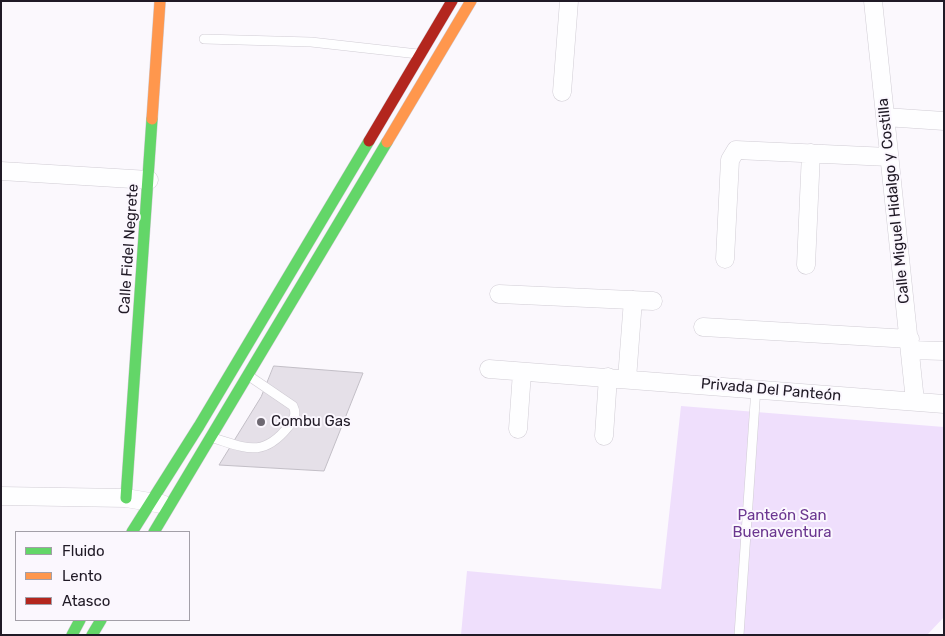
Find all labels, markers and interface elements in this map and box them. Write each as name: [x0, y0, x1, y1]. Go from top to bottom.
street label: Calle Miguel Hidalgo y Costilla: [874, 97, 914, 305]
street label: Calle Fidel Negrete: [115, 183, 143, 315]
street label: Privada Del Panteón: [700, 375, 842, 405]
place label: Combu Gas: [271, 413, 351, 431]
marker: Combu Gas: [255, 416, 267, 428]
park label: Panteón San Buenaventura: [733, 507, 831, 542]
legend: [15, 531, 190, 621]
text: Fluido: [62, 542, 105, 560]
text: Lento: [62, 567, 102, 585]
text: Atasco: [62, 592, 110, 610]

